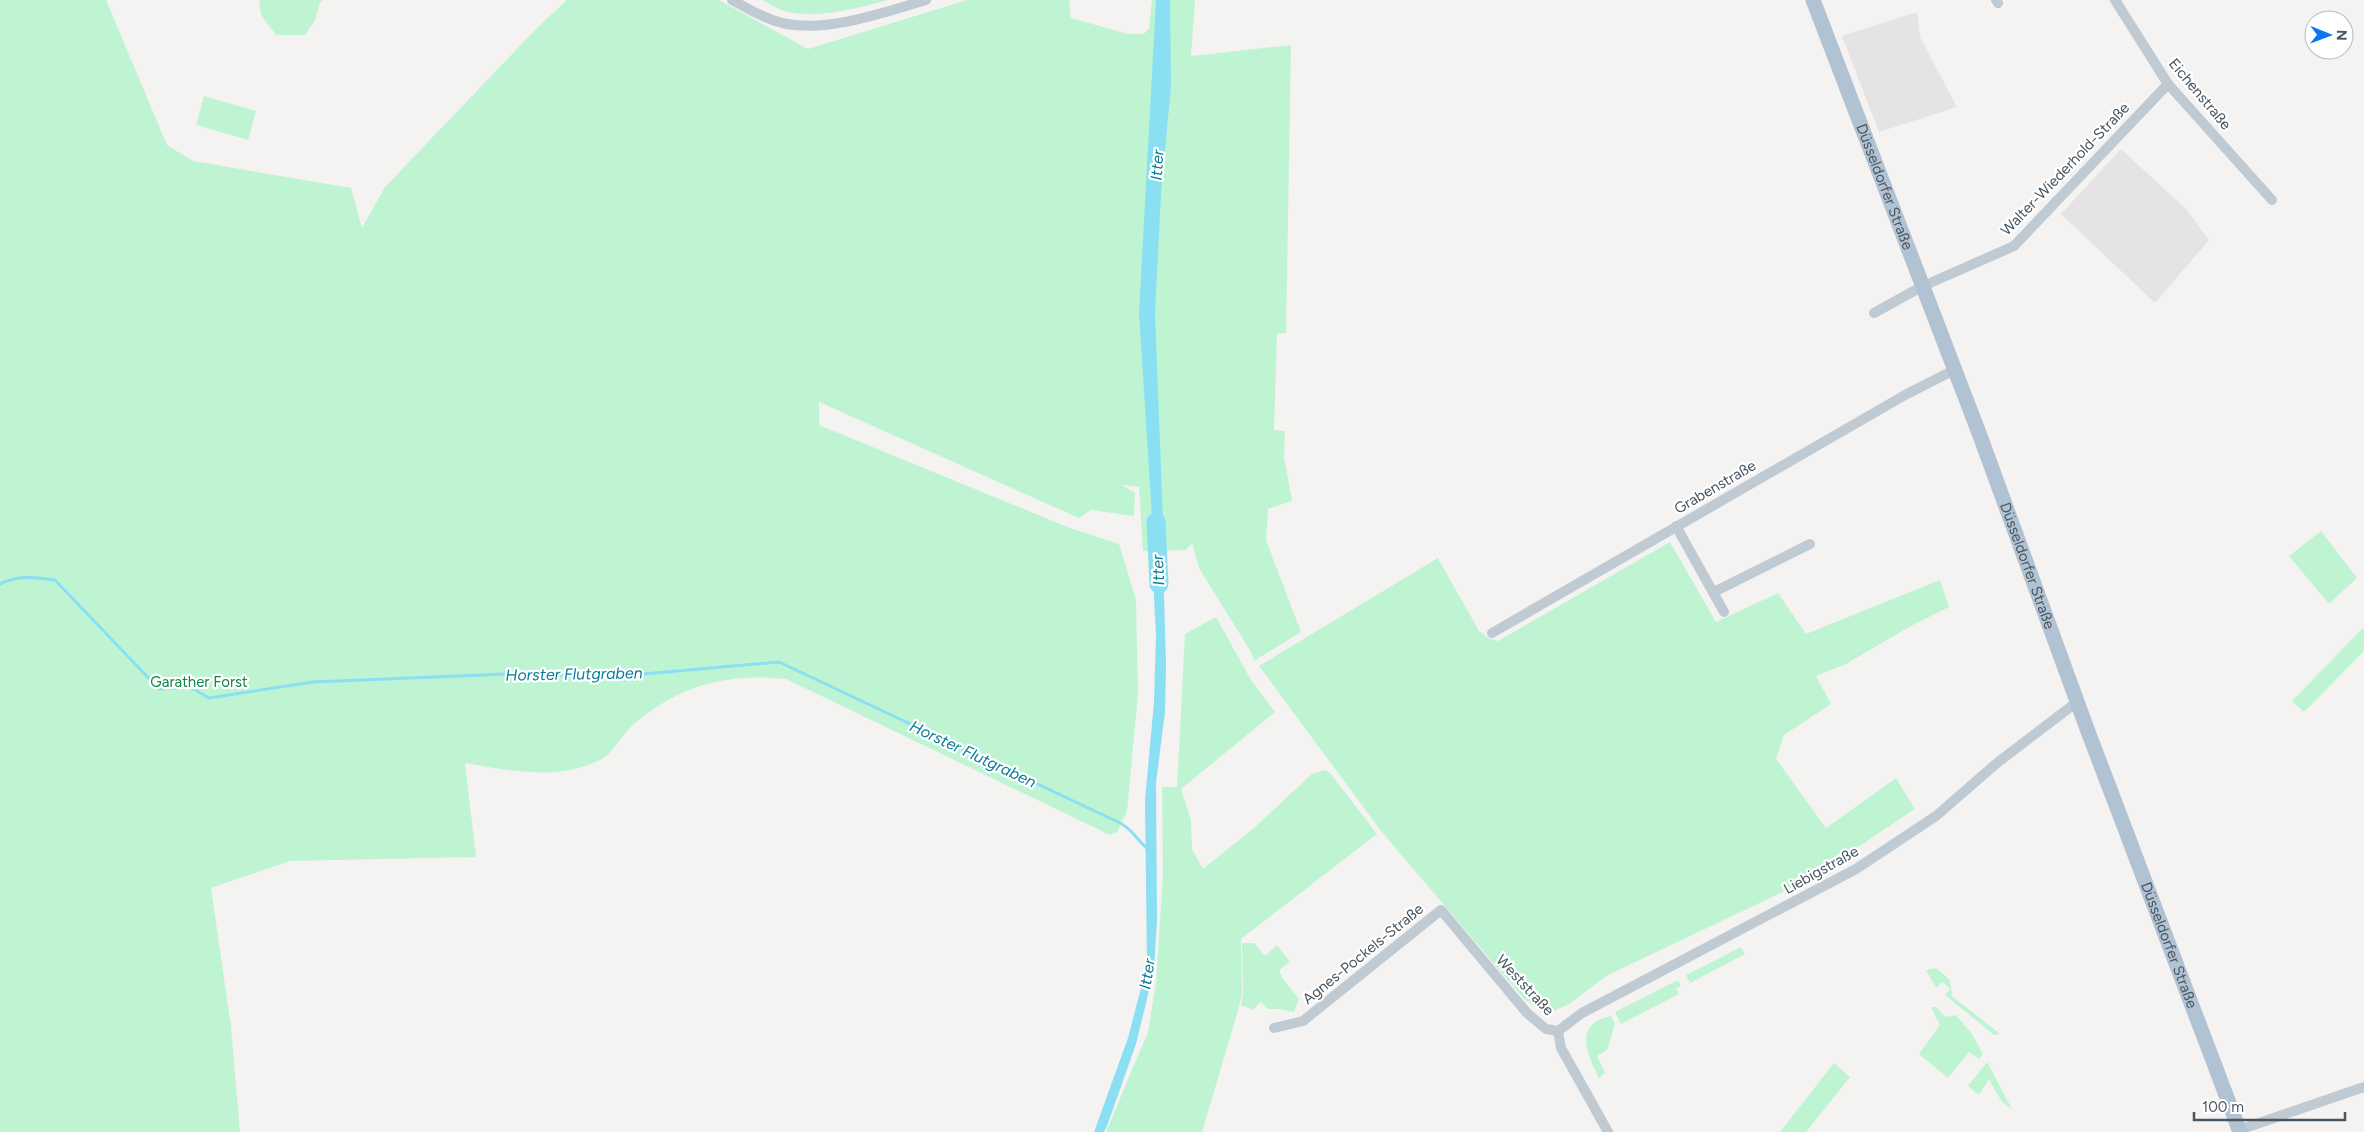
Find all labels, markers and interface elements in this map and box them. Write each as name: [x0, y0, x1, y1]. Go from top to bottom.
north arrow: [2304, 10, 2354, 60]
text: N: [2333, 30, 2350, 41]
street label: Eichenstraße: [2165, 55, 2235, 133]
street label: Walter-Wiederhold-Straße: [1997, 99, 2133, 239]
street label: Düsseldorfer Straße: [1852, 121, 1917, 252]
water label: Itter: [1146, 148, 1168, 181]
street label: Grabenstraße: [1671, 456, 1759, 518]
street label: Düsseldorfer Straße: [1996, 500, 2059, 632]
water label: Itter: [1148, 554, 1168, 586]
water label: Horster Flutgraben: [505, 663, 643, 685]
park label: Garather Forst: [150, 673, 248, 691]
water label: Horster Flutgraben: [907, 716, 1039, 792]
street label: Liebigstraße: [1781, 842, 1861, 898]
street label: Düsseldorfer Straße: [2137, 879, 2201, 1011]
street label: Agnes-Pockels-Straße: [1299, 900, 1427, 1008]
street label: Weststraße: [1492, 951, 1558, 1019]
water label: Itter: [1135, 957, 1159, 991]
scale bar: [2194, 1090, 2345, 1122]
text: 100 m: [2202, 1098, 2244, 1116]

